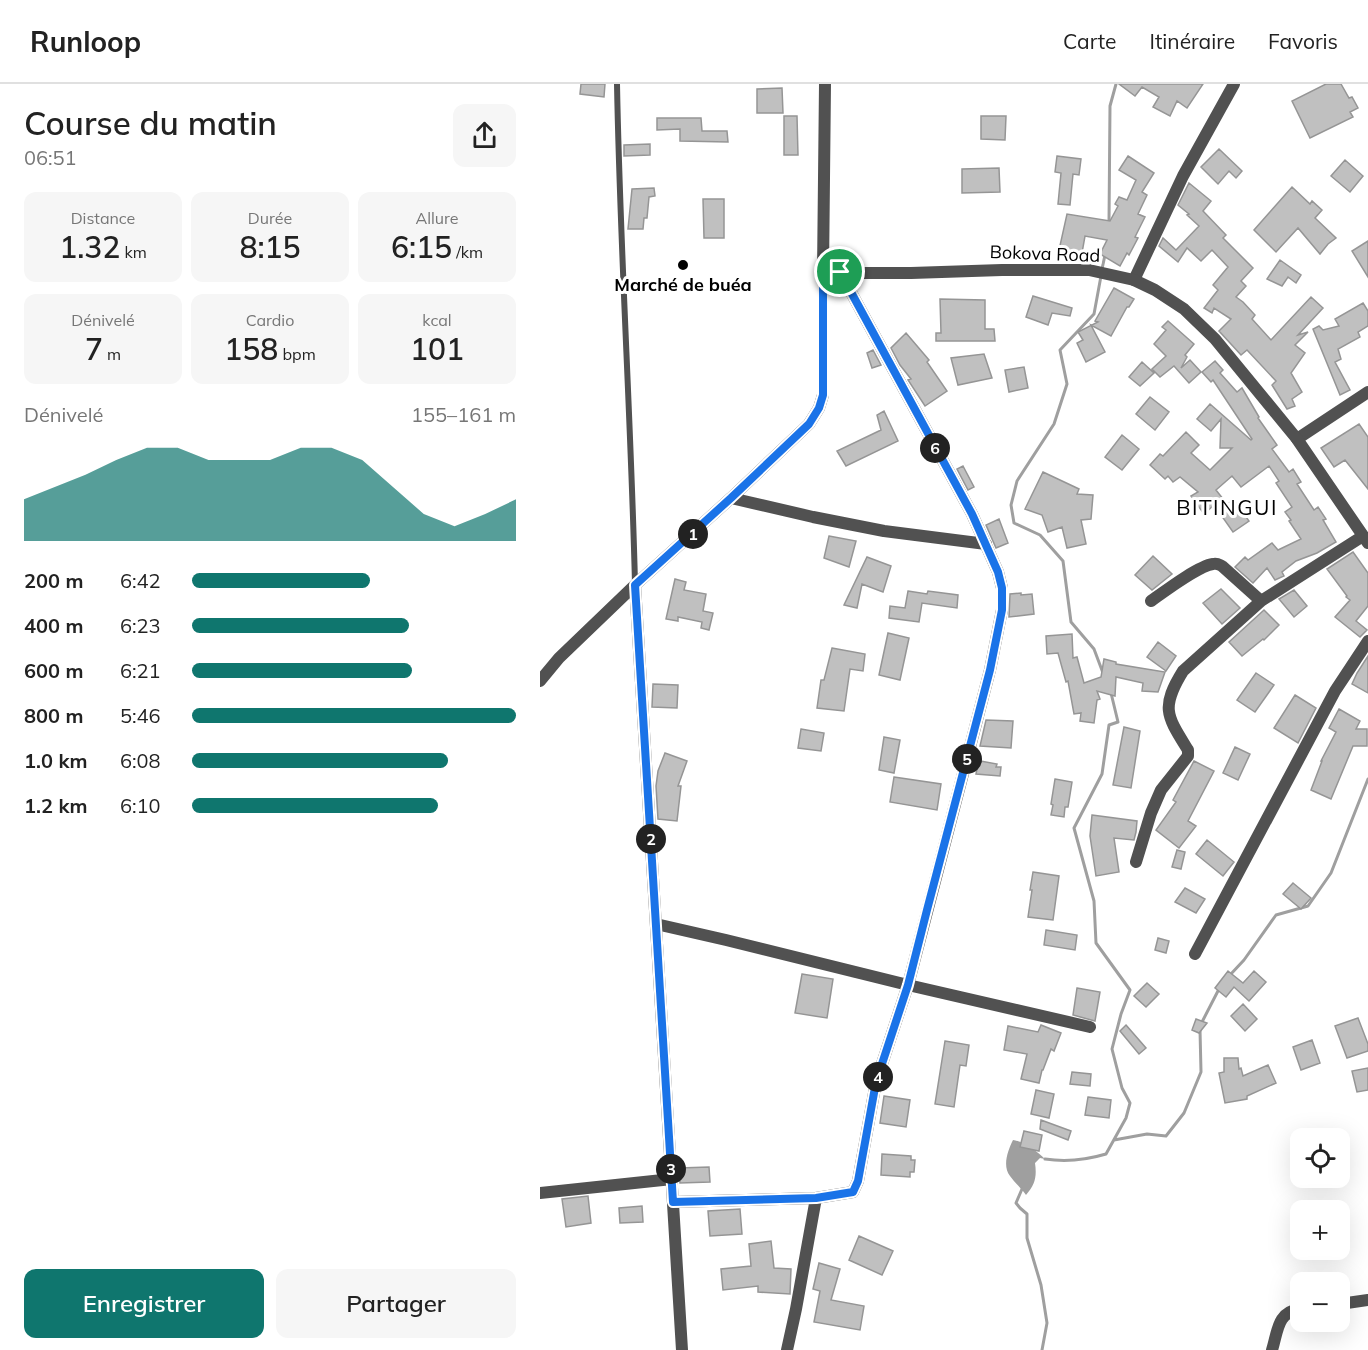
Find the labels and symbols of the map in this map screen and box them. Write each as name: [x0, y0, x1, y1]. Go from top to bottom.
street label: Bokova Road: [989, 240, 1101, 267]
pin: [814, 246, 865, 297]
marker: Marché de buéa: [676, 258, 690, 272]
place label: Marché de buéa: [614, 273, 752, 296]
pin: 6: [920, 433, 950, 463]
district label: BITINGUI: [1176, 494, 1278, 520]
pin: 1: [678, 519, 708, 549]
pin: 5: [952, 744, 982, 774]
pin: 2: [636, 824, 666, 854]
pin: 4: [863, 1062, 893, 1092]
pin: 3: [656, 1154, 686, 1184]

